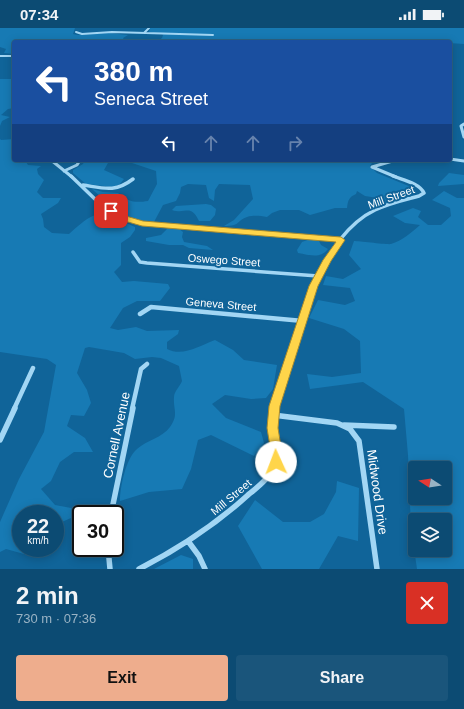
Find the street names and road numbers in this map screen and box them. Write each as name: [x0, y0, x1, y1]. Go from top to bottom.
street label: Mill Street: [366, 183, 416, 211]
street label: Oswego Street: [187, 251, 261, 269]
street label: Geneva Street: [185, 295, 257, 313]
street label: Cornell Avenue: [100, 391, 133, 480]
street label: Midwood Drive: [364, 448, 391, 536]
street label: Mill Street: [208, 477, 254, 517]

